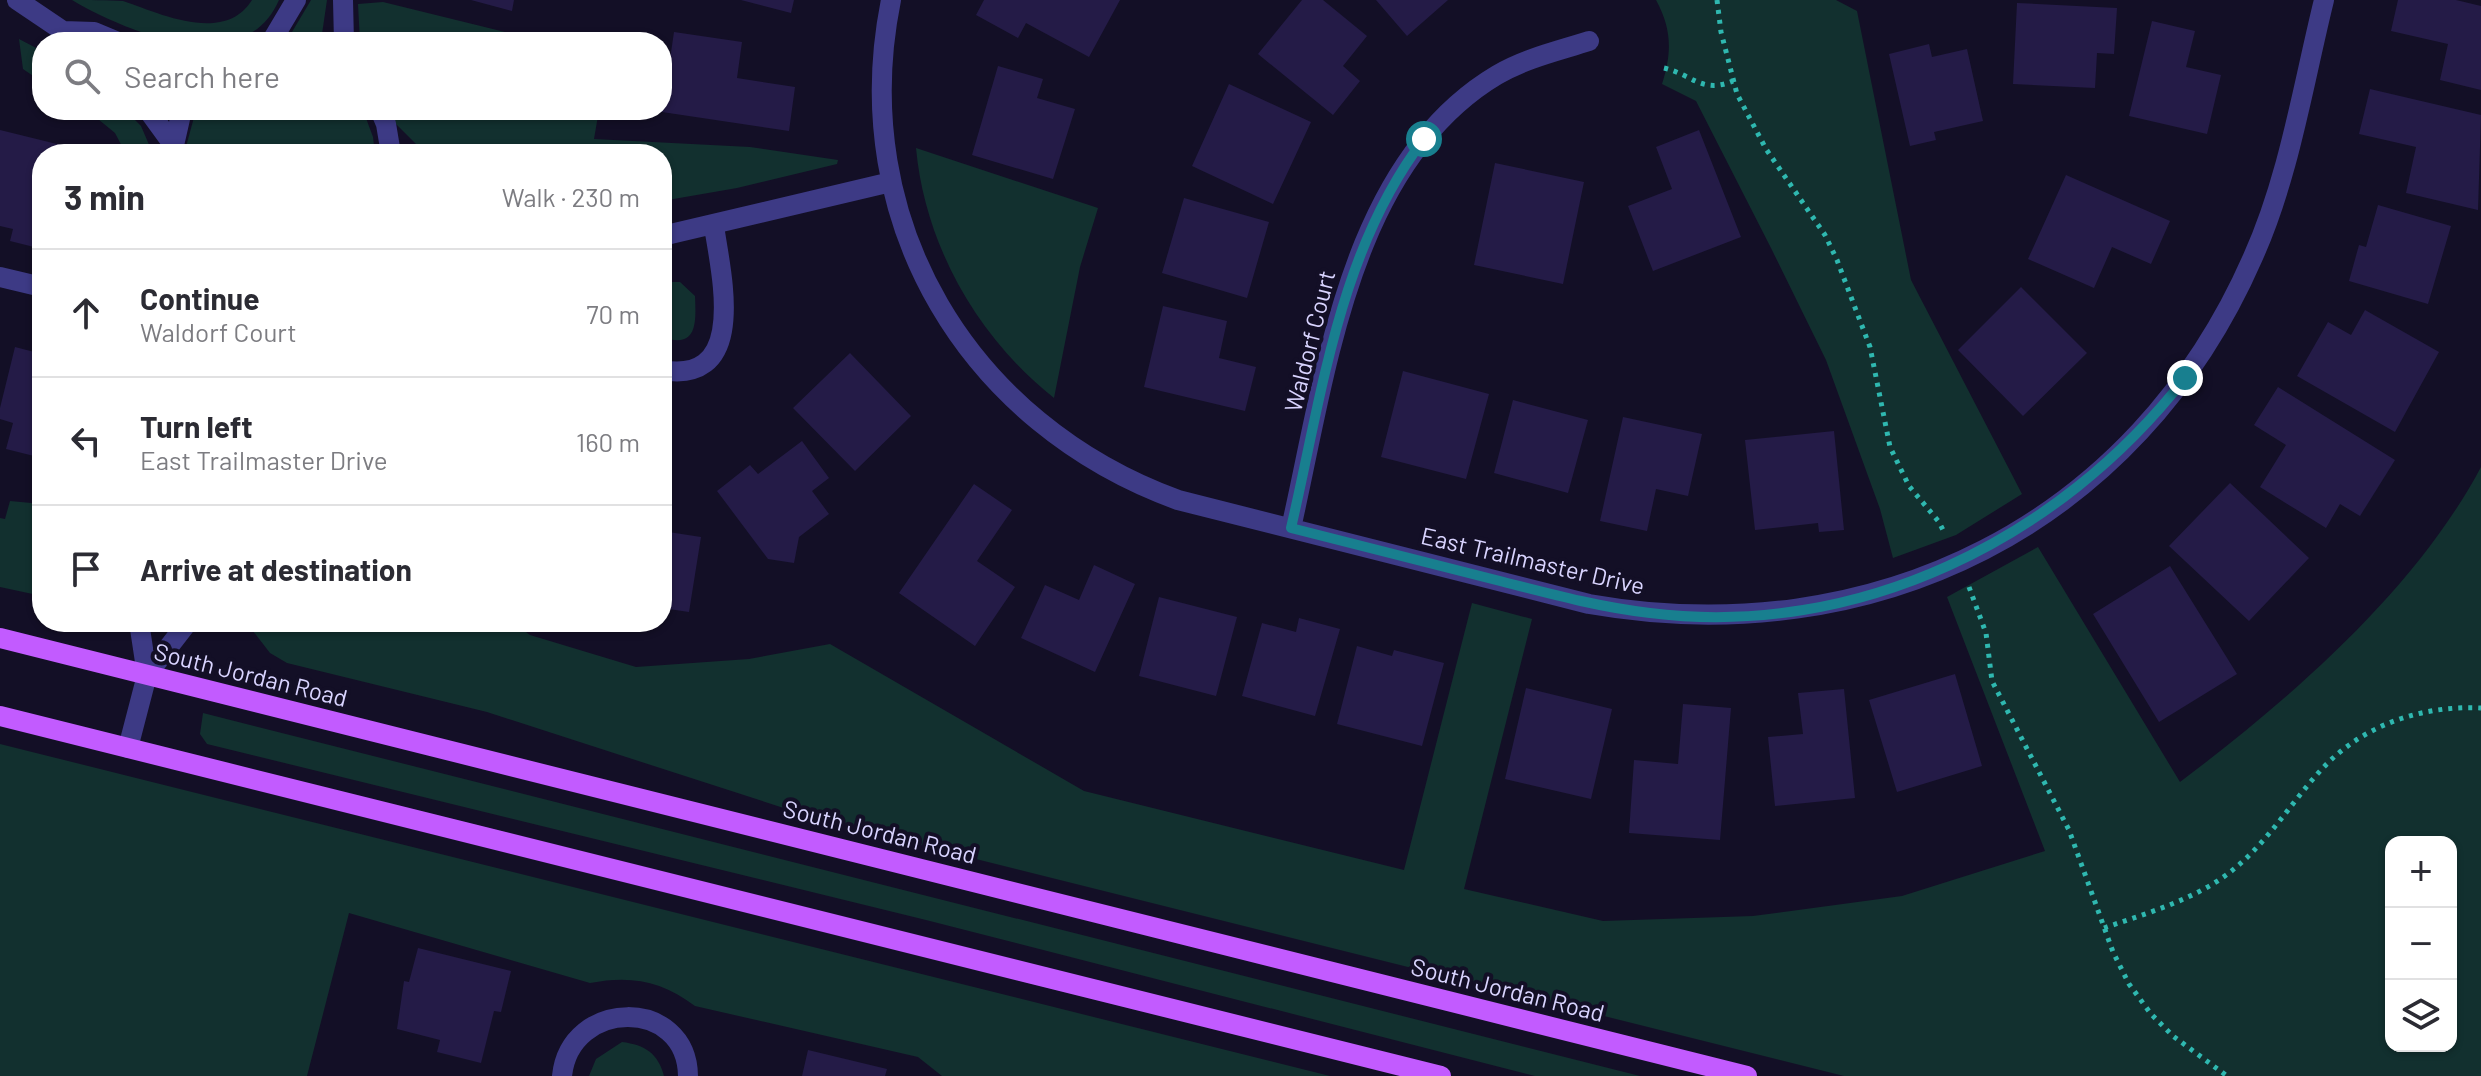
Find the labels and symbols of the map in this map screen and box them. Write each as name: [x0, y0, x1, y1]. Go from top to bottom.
route start: [1406, 121, 1442, 157]
street label: Waldorf Court: [1277, 267, 1341, 415]
route end: [2167, 360, 2203, 396]
street label: East Trailmaster Drive: [1418, 520, 1648, 600]
street label: South Jordan Road: [151, 636, 351, 712]
street label: South Jordan Road: [780, 793, 980, 869]
street label: South Jordan Road: [1408, 951, 1608, 1027]

